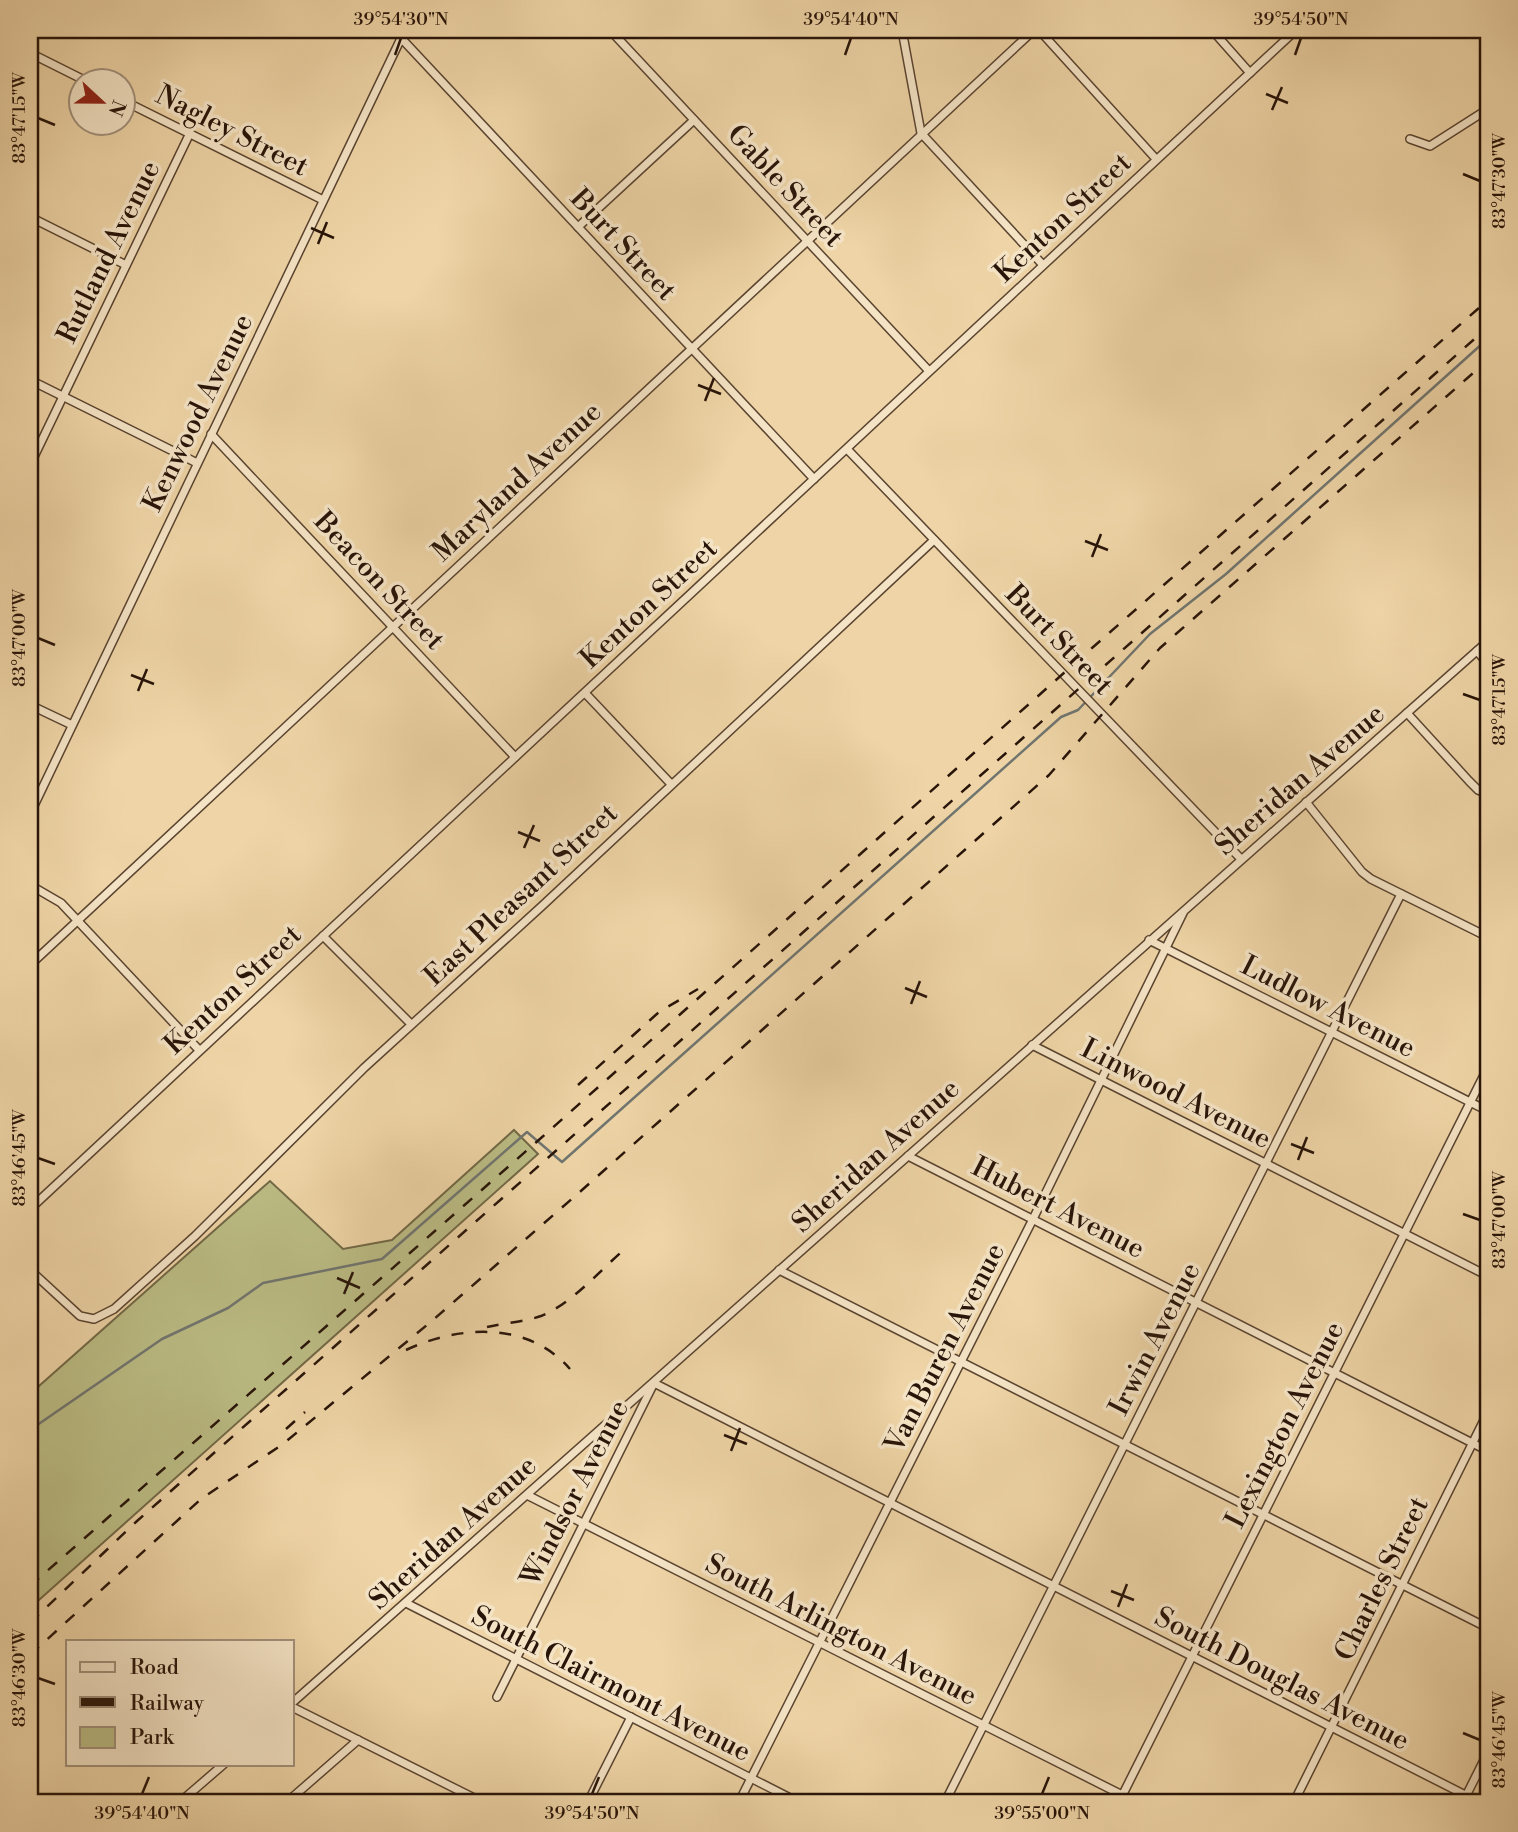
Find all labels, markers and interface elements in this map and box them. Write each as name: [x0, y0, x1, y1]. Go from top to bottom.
text: 39°54'30"N: [354, 8, 449, 31]
text: 39°54'40"N: [803, 8, 899, 31]
text: 39°54'50"N: [1254, 8, 1349, 31]
north arrow: [66, 66, 136, 136]
text: 83°47'15"W: [8, 71, 31, 164]
street label: Nagley Street: [150, 78, 314, 184]
text: N: [103, 97, 131, 119]
street label: Gable Street: [719, 117, 851, 255]
text: 83°47'30"W: [1488, 132, 1511, 229]
street label: Kenton Street: [987, 145, 1139, 290]
street label: Rutland Avenue: [50, 155, 168, 349]
street label: Burt Street: [562, 181, 684, 308]
street label: Kenwood Avenue: [135, 308, 261, 518]
street label: Maryland Avenue: [425, 395, 609, 569]
street label: Beacon Street: [305, 504, 452, 657]
street label: Kenton Street: [573, 531, 725, 676]
street label: Burt Street: [997, 577, 1120, 703]
text: 83°47'00"W: [8, 588, 31, 687]
text: 83°47'15"W: [1488, 653, 1511, 746]
street label: Sheridan Avenue: [1208, 697, 1392, 863]
street label: East Pleasant Street: [417, 796, 625, 994]
street label: Kenton Street: [157, 917, 309, 1062]
street label: Ludlow Avenue: [1235, 948, 1421, 1066]
street label: Linwood Avenue: [1075, 1031, 1277, 1157]
street label: Sheridan Avenue: [785, 1072, 967, 1240]
text: 83°46'45"W: [8, 1109, 31, 1207]
street label: Hubert Avenue: [966, 1149, 1150, 1267]
text: 83°47'00"W: [1488, 1170, 1511, 1269]
street label: Van Buren Avenue: [877, 1237, 1013, 1460]
street label: Irwin Avenue: [1101, 1257, 1209, 1421]
street label: Lexington Avenue: [1218, 1316, 1352, 1534]
street label: Windsor Avenue: [513, 1394, 637, 1593]
street label: Sheridan Avenue: [362, 1449, 544, 1617]
street label: Charles Street: [1327, 1491, 1437, 1667]
street label: South Arlington Avenue: [699, 1546, 983, 1714]
street label: South Clairmont Avenue: [465, 1598, 757, 1770]
street label: South Douglas Avenue: [1149, 1600, 1415, 1758]
text: 83°46'30"W: [8, 1628, 31, 1727]
legend: [66, 1640, 294, 1766]
text: Road: [130, 1655, 179, 1681]
text: Railway: [130, 1691, 205, 1717]
text: 83°46'45"W: [1488, 1691, 1511, 1789]
text: Park: [130, 1725, 175, 1751]
text: 39°54'40"N: [94, 1802, 190, 1825]
text: 39°54'50"N: [545, 1802, 640, 1825]
text: 39°55'00"N: [994, 1802, 1090, 1825]

